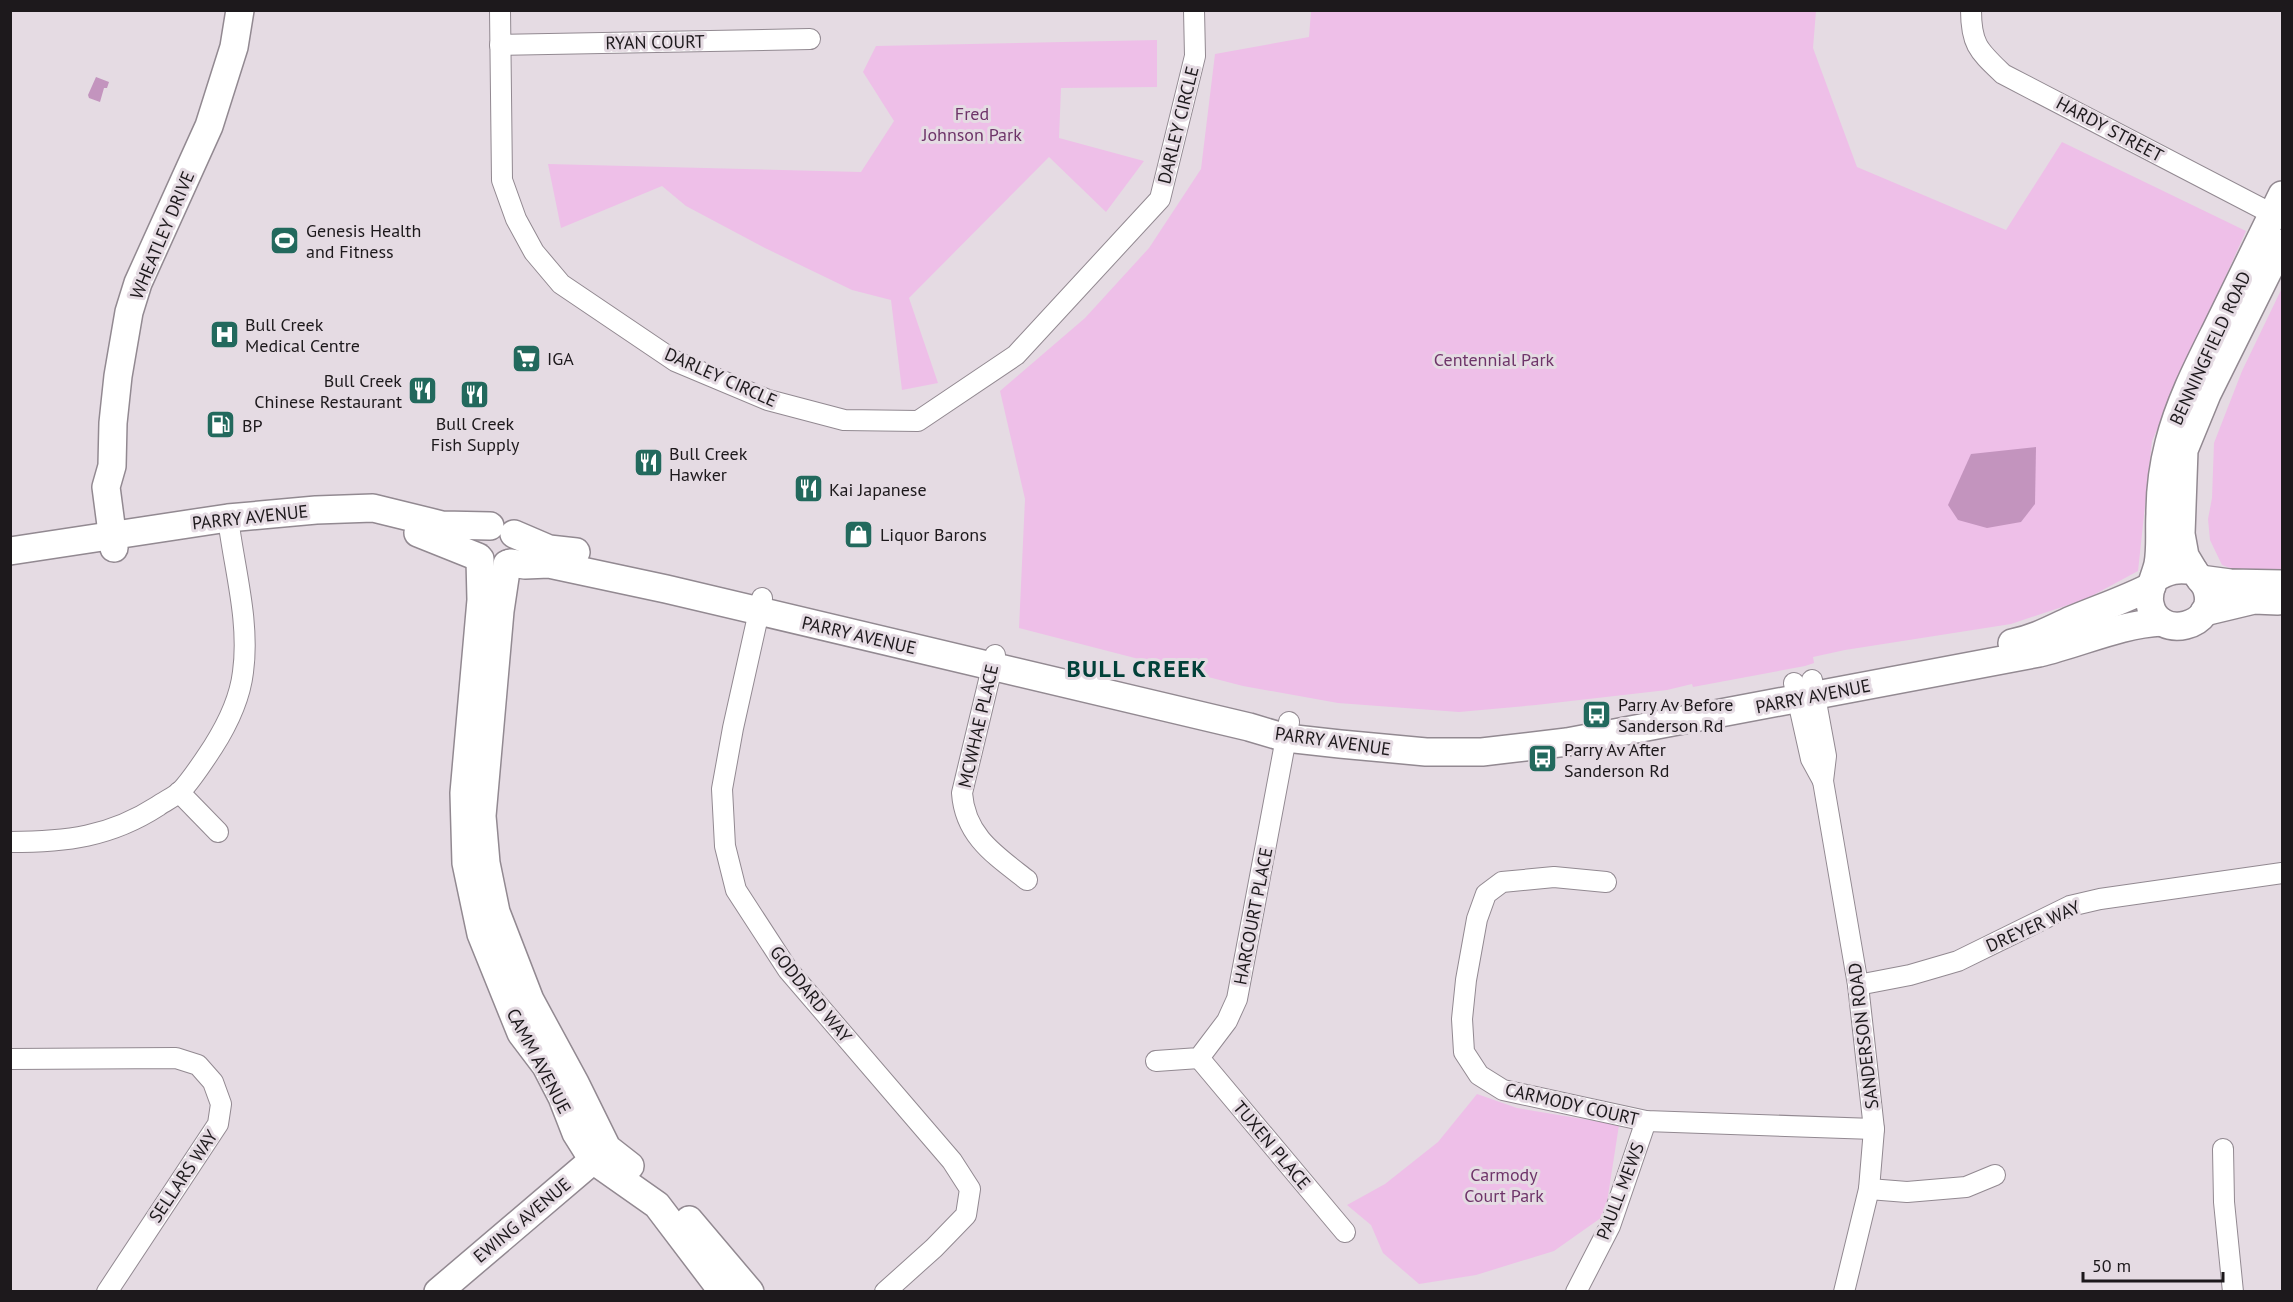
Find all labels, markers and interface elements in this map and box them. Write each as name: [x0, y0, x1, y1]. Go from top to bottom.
street label: RYAN COURT: [605, 30, 705, 54]
street label: DARLEY CIRCLE: [1152, 64, 1204, 186]
street label: HARDY STREET: [2052, 91, 2168, 167]
park label: Fred Johnson Park: [921, 102, 1022, 146]
street label: WHEATLEY DRIVE: [125, 167, 199, 303]
place label: Genesis Health and Fitness: [306, 219, 421, 263]
sports icon: Genesis Health and Fitness: [269, 224, 301, 256]
street label: BENNINGFIELD ROAD: [2164, 267, 2256, 429]
place label: Bull Creek Medical Centre: [245, 313, 360, 357]
hospital icon: Bull Creek Medical Centre: [208, 318, 240, 350]
supermarket icon: IGA: [510, 342, 542, 374]
street label: DARLEY CIRCLE: [661, 342, 781, 412]
place label: IGA: [547, 347, 574, 370]
park label: Centennial Park: [1434, 348, 1555, 371]
place label: Bull Creek Chinese Restaurant: [254, 369, 402, 413]
restaurant icon: Bull Creek Chinese Restaurant: [407, 374, 439, 406]
restaurant icon: Bull Creek Fish Supply: [459, 378, 491, 410]
fuel station icon: BP: [205, 409, 237, 441]
place label: Bull Creek Fish Supply: [431, 412, 520, 456]
place label: BP: [242, 414, 263, 437]
place label: Bull Creek Hawker: [669, 442, 748, 486]
restaurant icon: Bull Creek Hawker: [632, 447, 664, 479]
restaurant icon: Kai Japanese: [792, 473, 824, 505]
place label: Kai Japanese: [829, 478, 927, 501]
street label: PARRY AVENUE: [191, 499, 309, 535]
shop icon: Liquor Barons: [843, 518, 875, 550]
place label: Liquor Barons: [880, 523, 987, 546]
street label: PARRY AVENUE: [800, 611, 918, 659]
district label: BULL CREEK: [1066, 653, 1208, 684]
street label: MCWHAE PLACE: [953, 662, 1003, 790]
street label: PARRY AVENUE: [1754, 674, 1872, 718]
place label: Parry Av Before Sanderson Rd: [1618, 693, 1733, 737]
bus stop icon: Parry Av Before Sanderson Rd: [1581, 698, 1613, 730]
street label: PARRY AVENUE: [1274, 721, 1392, 761]
place label: Parry Av After Sanderson Rd: [1564, 738, 1670, 782]
bus stop icon: Parry Av After Sanderson Rd: [1527, 743, 1559, 775]
street label: HARCOURT PLACE: [1228, 845, 1278, 987]
street label: DREYER WAY: [1982, 895, 2084, 957]
street label: GODDARD WAY: [765, 941, 857, 1047]
street label: SANDERSON ROAD: [1843, 962, 1883, 1110]
street label: CAMM AVENUE: [502, 1004, 576, 1118]
street label: CARMODY COURT: [1503, 1077, 1641, 1131]
street label: TUXEN PLACE: [1228, 1096, 1316, 1194]
street label: SELLARS WAY: [144, 1125, 222, 1227]
street label: PAULL MEWS: [1591, 1139, 1649, 1243]
park label: Carmody Court Park: [1464, 1163, 1544, 1207]
street label: EWING AVENUE: [469, 1173, 575, 1267]
scale bar: [2083, 1245, 2222, 1283]
text: 50 m: [2092, 1254, 2131, 1277]

